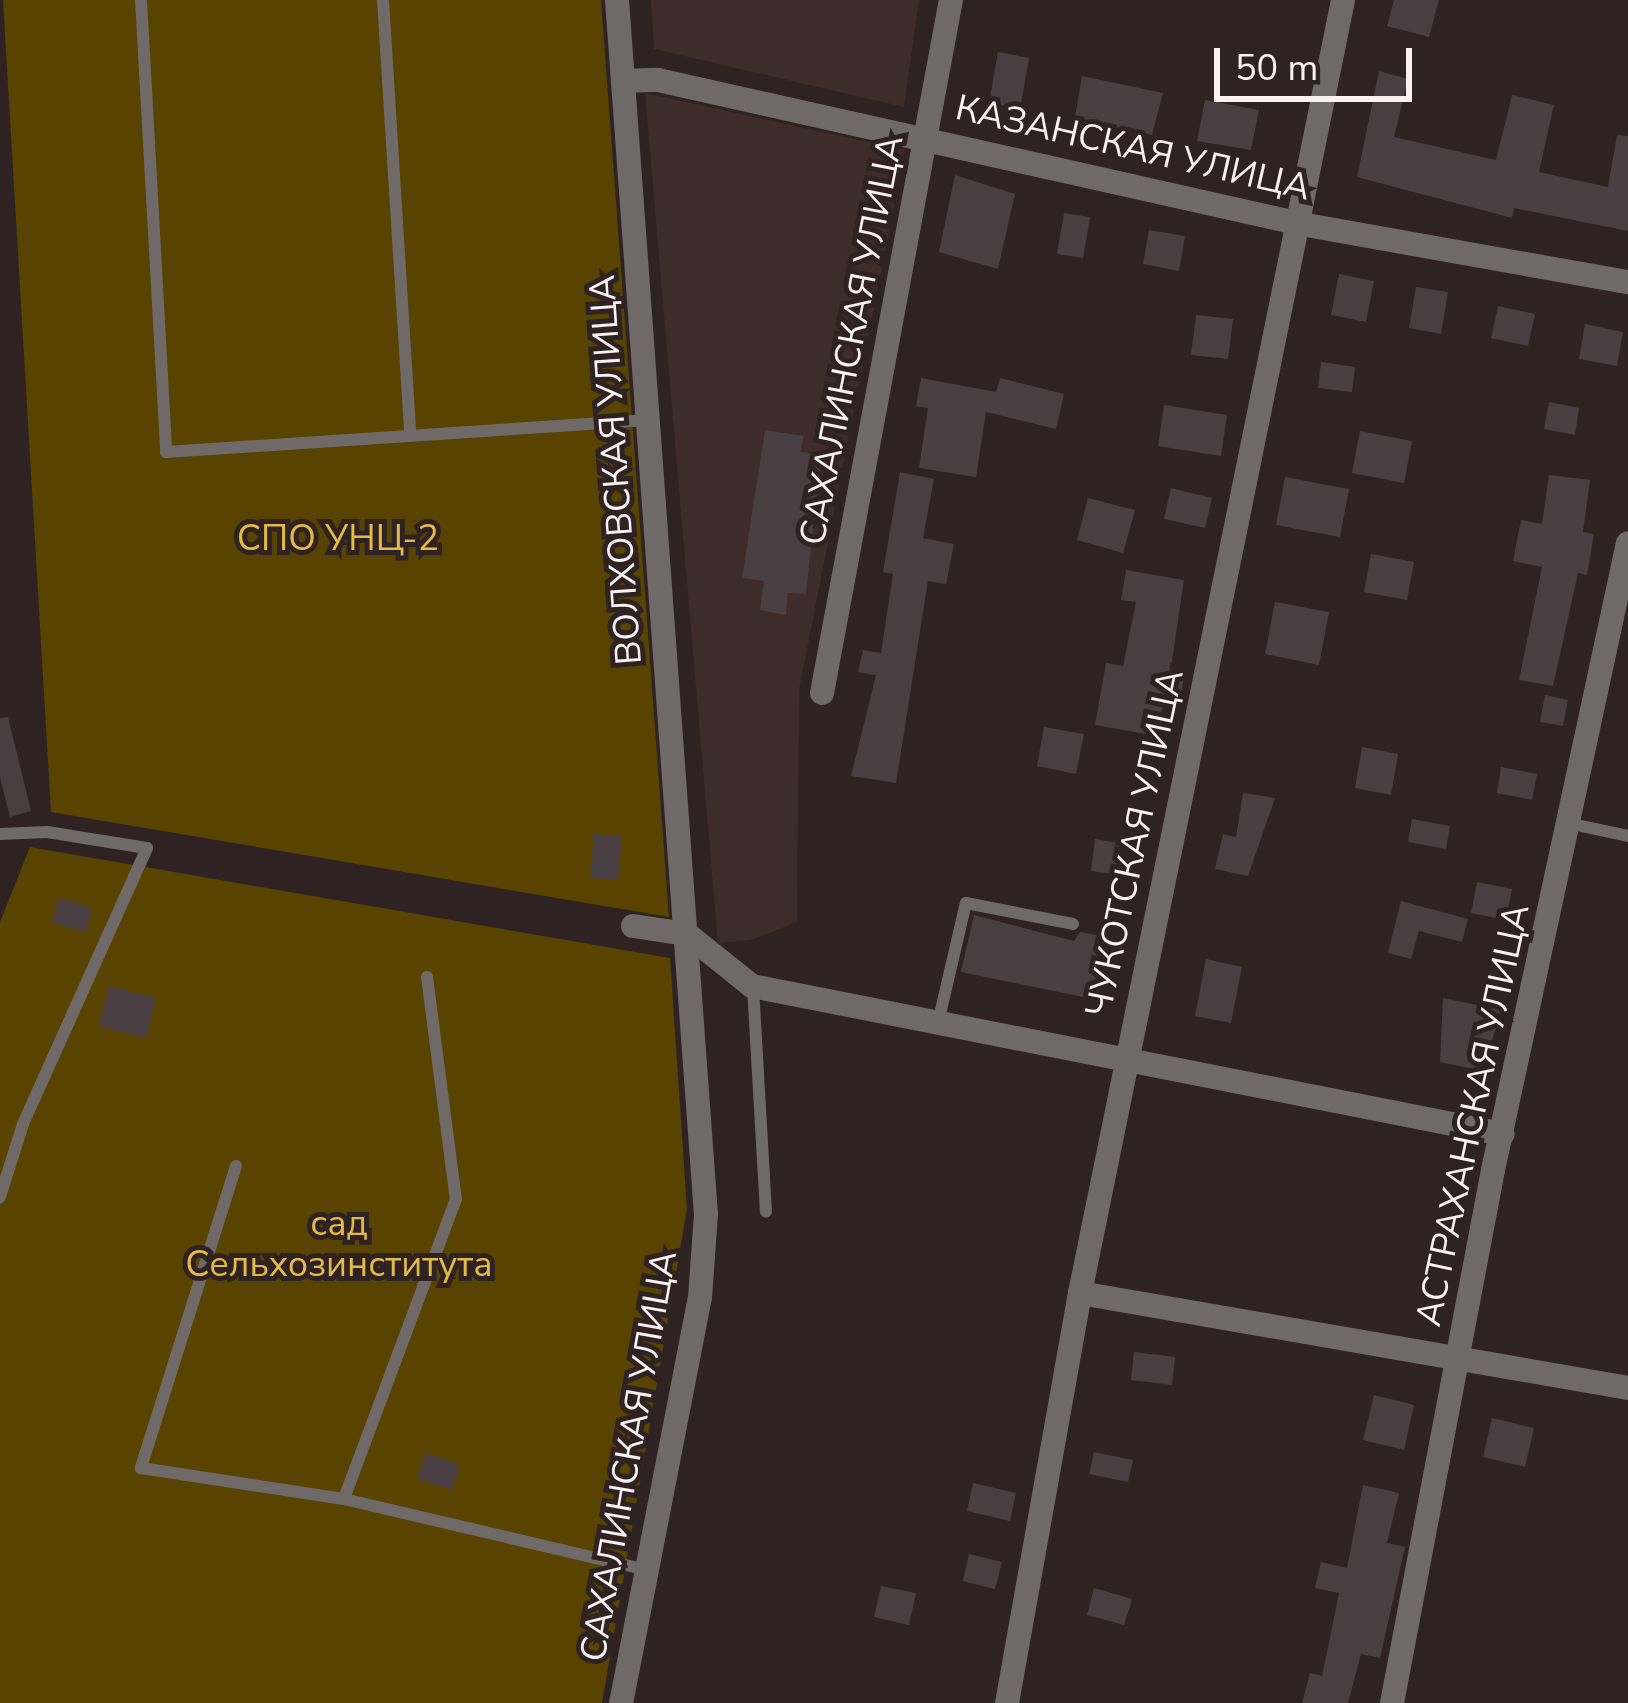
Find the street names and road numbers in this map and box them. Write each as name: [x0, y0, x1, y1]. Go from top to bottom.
street label: КАЗАНСКАЯ УЛИЦА: [952, 86, 1314, 210]
street label: САХАЛИНСКАЯ УЛИЦА: [791, 131, 913, 549]
street label: ВОЛХОВСКАЯ УЛИЦА: [581, 274, 651, 666]
street label: ЧУКОТСКАЯ УЛИЦА: [1077, 665, 1193, 1021]
street label: АСТРАХАНСКАЯ УЛИЦА: [1407, 900, 1539, 1330]
street label: САХАЛИНСКАЯ УЛИЦА: [572, 1247, 686, 1665]

